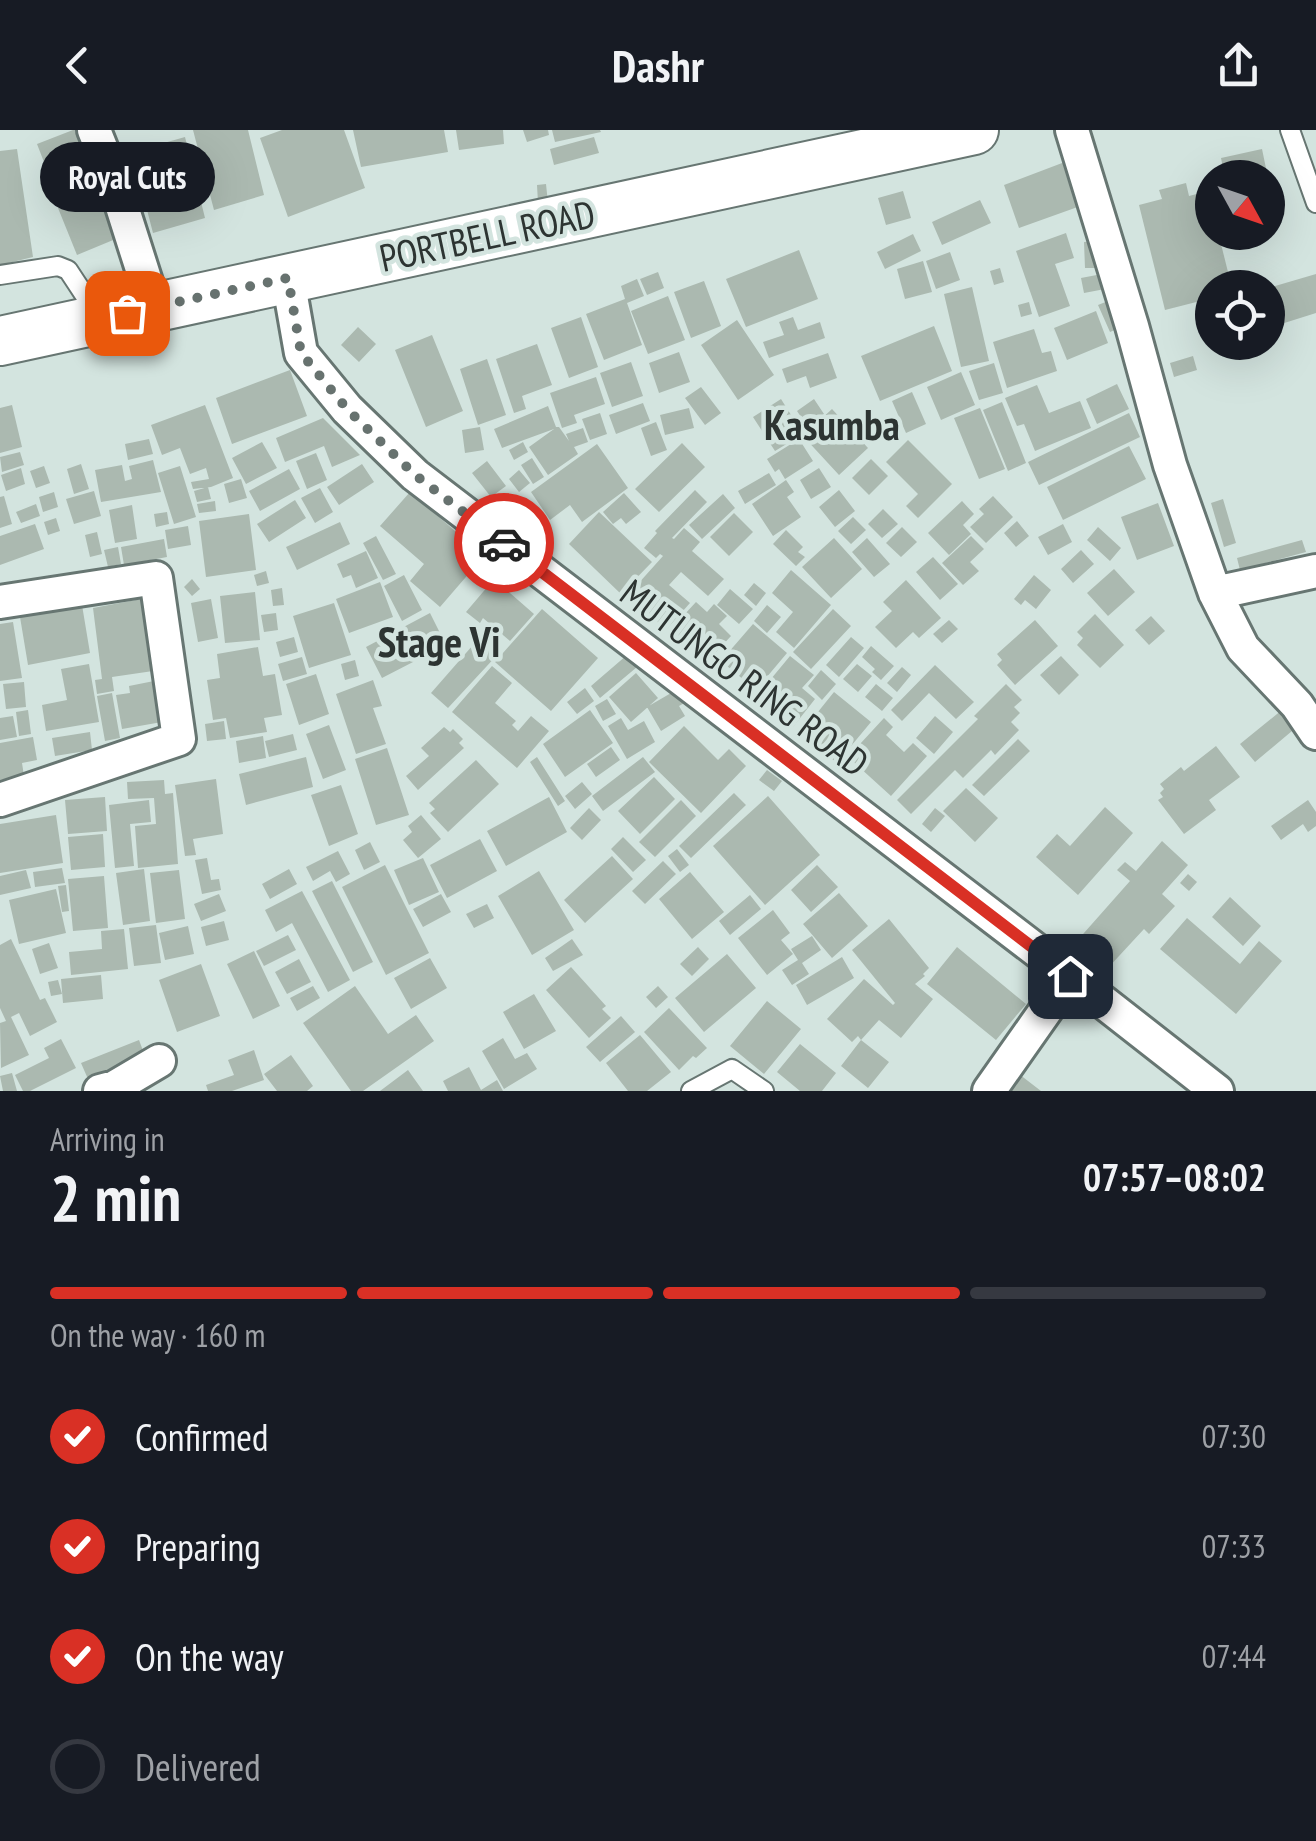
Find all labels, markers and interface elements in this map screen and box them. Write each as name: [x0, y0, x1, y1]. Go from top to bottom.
text: Dashr: [612, 36, 704, 94]
icon: back: [50, 38, 105, 93]
icon: share: [1211, 38, 1266, 93]
callout: Royal Cuts: [39, 143, 214, 213]
text: Royal Cuts: [69, 156, 186, 198]
north arrow: [1195, 160, 1285, 250]
map controls: [1195, 160, 1285, 360]
street label: PORTBELL ROAD: [375, 188, 599, 282]
button: locate: [1195, 270, 1285, 360]
pin: [85, 271, 170, 356]
icon: bag: [100, 286, 155, 341]
district label: Kasumba: [764, 397, 900, 452]
courier: [454, 493, 554, 593]
icon: car: [477, 516, 532, 571]
street label: MUTUNGO RING ROAD: [611, 568, 879, 786]
district label: Stage Vi: [378, 614, 500, 669]
pin: [1028, 934, 1113, 1019]
icon: home: [1043, 949, 1098, 1004]
text: Arriving in: [50, 1118, 165, 1160]
text: 07:57–08:02: [1083, 1152, 1266, 1201]
text: 2 min: [50, 1155, 181, 1239]
text: On the way · 160 m: [50, 1314, 265, 1356]
icon: check: [50, 1409, 105, 1464]
text: Confirmed: [135, 1412, 268, 1461]
text: 07:30: [1202, 1415, 1266, 1457]
icon: check: [50, 1519, 105, 1574]
text: Preparing: [135, 1522, 261, 1571]
text: 07:33: [1202, 1525, 1266, 1567]
icon: check: [50, 1629, 105, 1684]
text: On the way: [135, 1632, 283, 1681]
text: 07:44: [1202, 1635, 1266, 1677]
text: Delivered: [135, 1742, 261, 1791]

